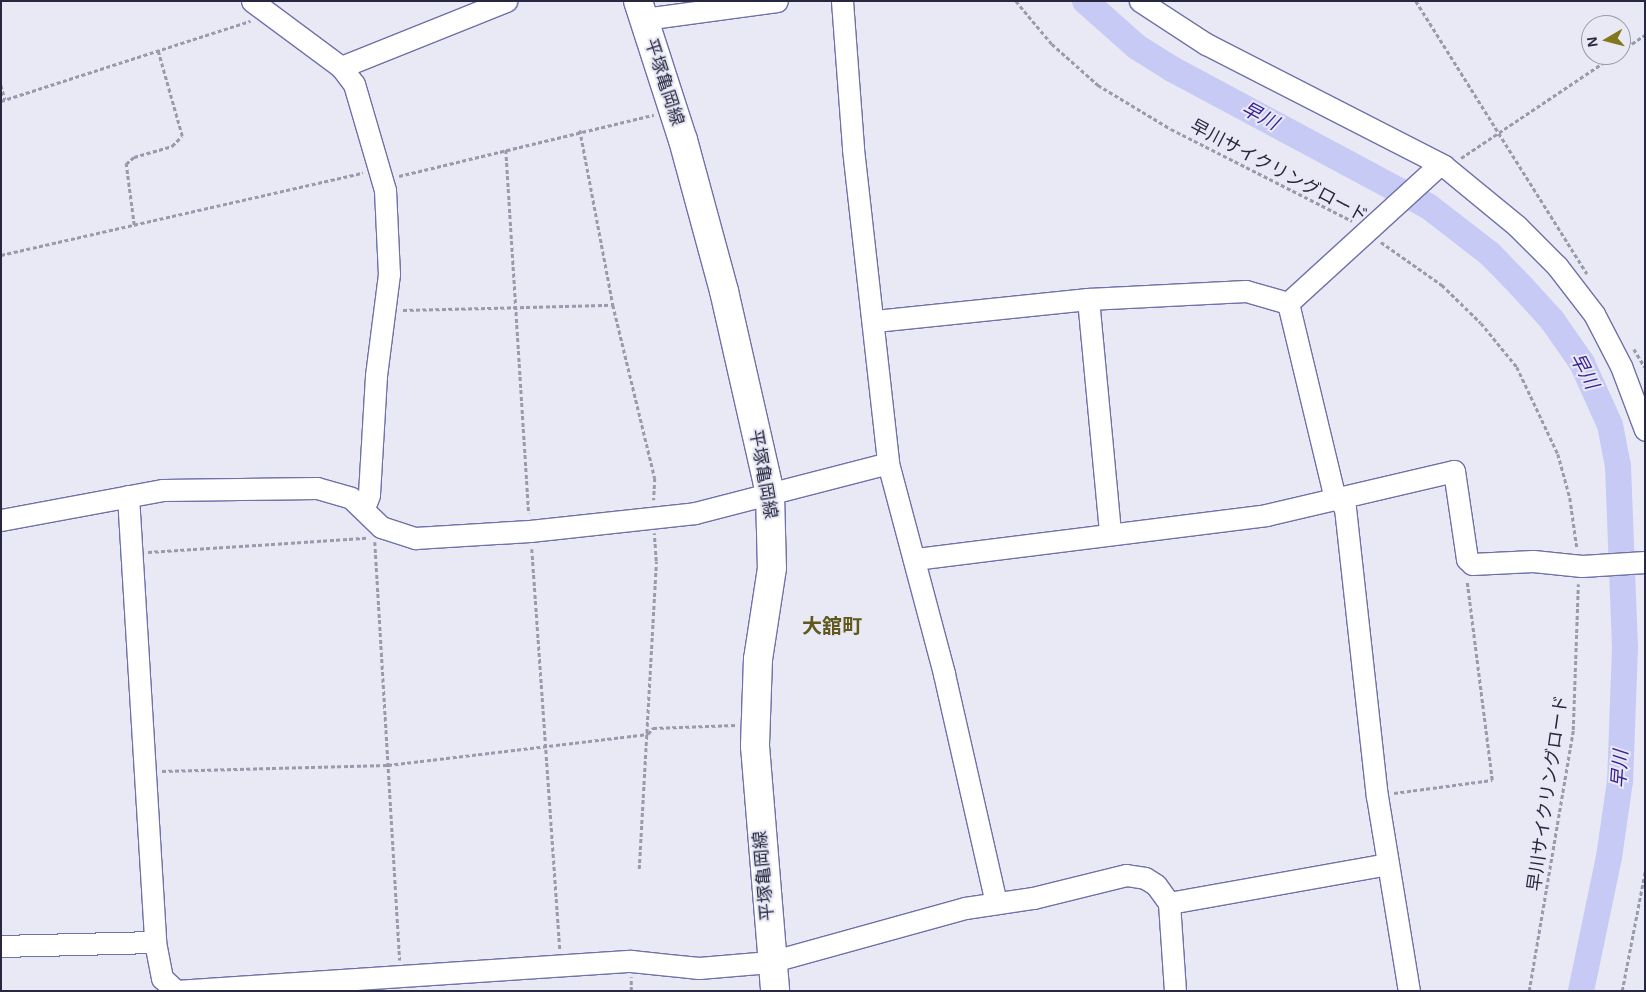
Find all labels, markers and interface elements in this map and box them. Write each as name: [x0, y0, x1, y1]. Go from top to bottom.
north arrow: [1581, 15, 1631, 65]
street label: 平塚亀岡線: [640, 36, 688, 128]
text: N: [1584, 36, 1601, 48]
water label: 早川: [1238, 97, 1282, 135]
street label: 早川サイクリングロード: [1187, 115, 1371, 227]
water label: 早川: [1565, 349, 1603, 393]
street label: 平塚亀岡線: [745, 428, 781, 520]
district label: 大舘町: [802, 614, 862, 638]
street label: 早川サイクリングロード: [1524, 693, 1572, 893]
water label: 早川: [1607, 749, 1633, 789]
street label: 平塚亀岡線: [749, 830, 779, 922]

